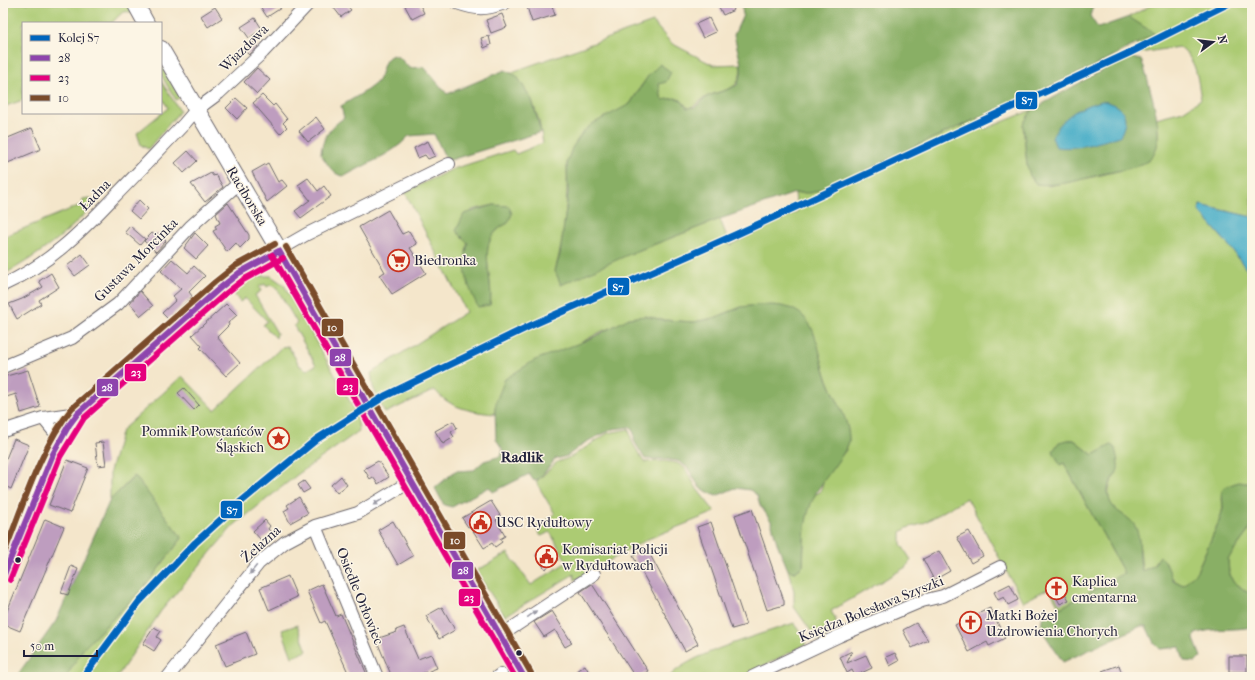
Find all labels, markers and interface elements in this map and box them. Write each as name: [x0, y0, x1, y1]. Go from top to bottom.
street label: Wjazdowa: [215, 20, 272, 76]
legend: [22, 22, 162, 114]
north arrow: [1193, 22, 1233, 62]
text: Kolej S7: [58, 31, 100, 45]
text: N: [1215, 34, 1230, 46]
text: 28: [58, 51, 70, 65]
text: 23: [58, 71, 69, 85]
text: 10: [58, 91, 69, 105]
line badge: S7: [1015, 91, 1038, 110]
text: S7: [1022, 94, 1033, 107]
street label: Raciborska: [223, 163, 272, 229]
street label: Ładna: [76, 175, 114, 214]
street label: Gustawa Morcinka: [91, 214, 182, 305]
supermarket icon: Biedronka: [385, 247, 411, 273]
place label: Biedronka: [414, 252, 477, 269]
line badge: S7: [607, 277, 630, 296]
text: S7: [613, 281, 624, 294]
line badge: 10: [321, 318, 344, 337]
text: 10: [327, 321, 337, 334]
line badge: 28: [329, 348, 352, 367]
text: 28: [334, 351, 346, 364]
line badge: 23: [124, 363, 147, 382]
text: 23: [131, 366, 142, 379]
line badge: 23: [336, 377, 359, 396]
line badge: 28: [96, 378, 119, 397]
text: 23: [343, 380, 354, 393]
text: 28: [101, 381, 113, 394]
place label: Pomnik Powstańców Śląskich: [141, 423, 265, 456]
place icon: Pomnik Powstańców Śląskich: [266, 426, 292, 452]
district label: Radlik: [501, 448, 545, 466]
one-way arrow: [372, 498, 383, 506]
line badge: S7: [220, 500, 243, 519]
text: S7: [227, 504, 238, 517]
public building icon: USC Rydułtowy: [468, 509, 494, 535]
place label: USC Rydułtowy: [496, 514, 593, 531]
street label: Żelazna: [238, 521, 285, 566]
line badge: 10: [443, 531, 466, 550]
text: 10: [450, 534, 460, 547]
place label: Komisariat Policji w Rydułtowach: [561, 541, 668, 574]
public building icon: Komisariat Policji w Rydułtowach: [534, 544, 560, 570]
street label: Osiedle Orłowiec: [333, 545, 387, 647]
unlabelled marker: [13, 555, 23, 565]
line badge: 28: [451, 561, 474, 580]
text: 28: [457, 564, 469, 577]
one-way arrow: [249, 565, 258, 576]
street label: Księdza Bolesława Szyszki: [796, 572, 946, 646]
place label: Kaplica cmentarna: [1072, 573, 1137, 606]
church icon: Kaplica cmentarna: [1044, 576, 1070, 602]
line badge: 23: [458, 588, 481, 607]
text: 23: [464, 591, 475, 604]
place label: Matki Bożej Uzdrowienia Chorych: [986, 607, 1118, 640]
one-way arrow: [527, 610, 538, 618]
church icon: Matki Bożej Uzdrowienia Chorych: [957, 610, 983, 636]
scale bar: [24, 632, 97, 658]
text: 50 m: [30, 639, 54, 653]
unlabelled marker: [514, 648, 524, 658]

